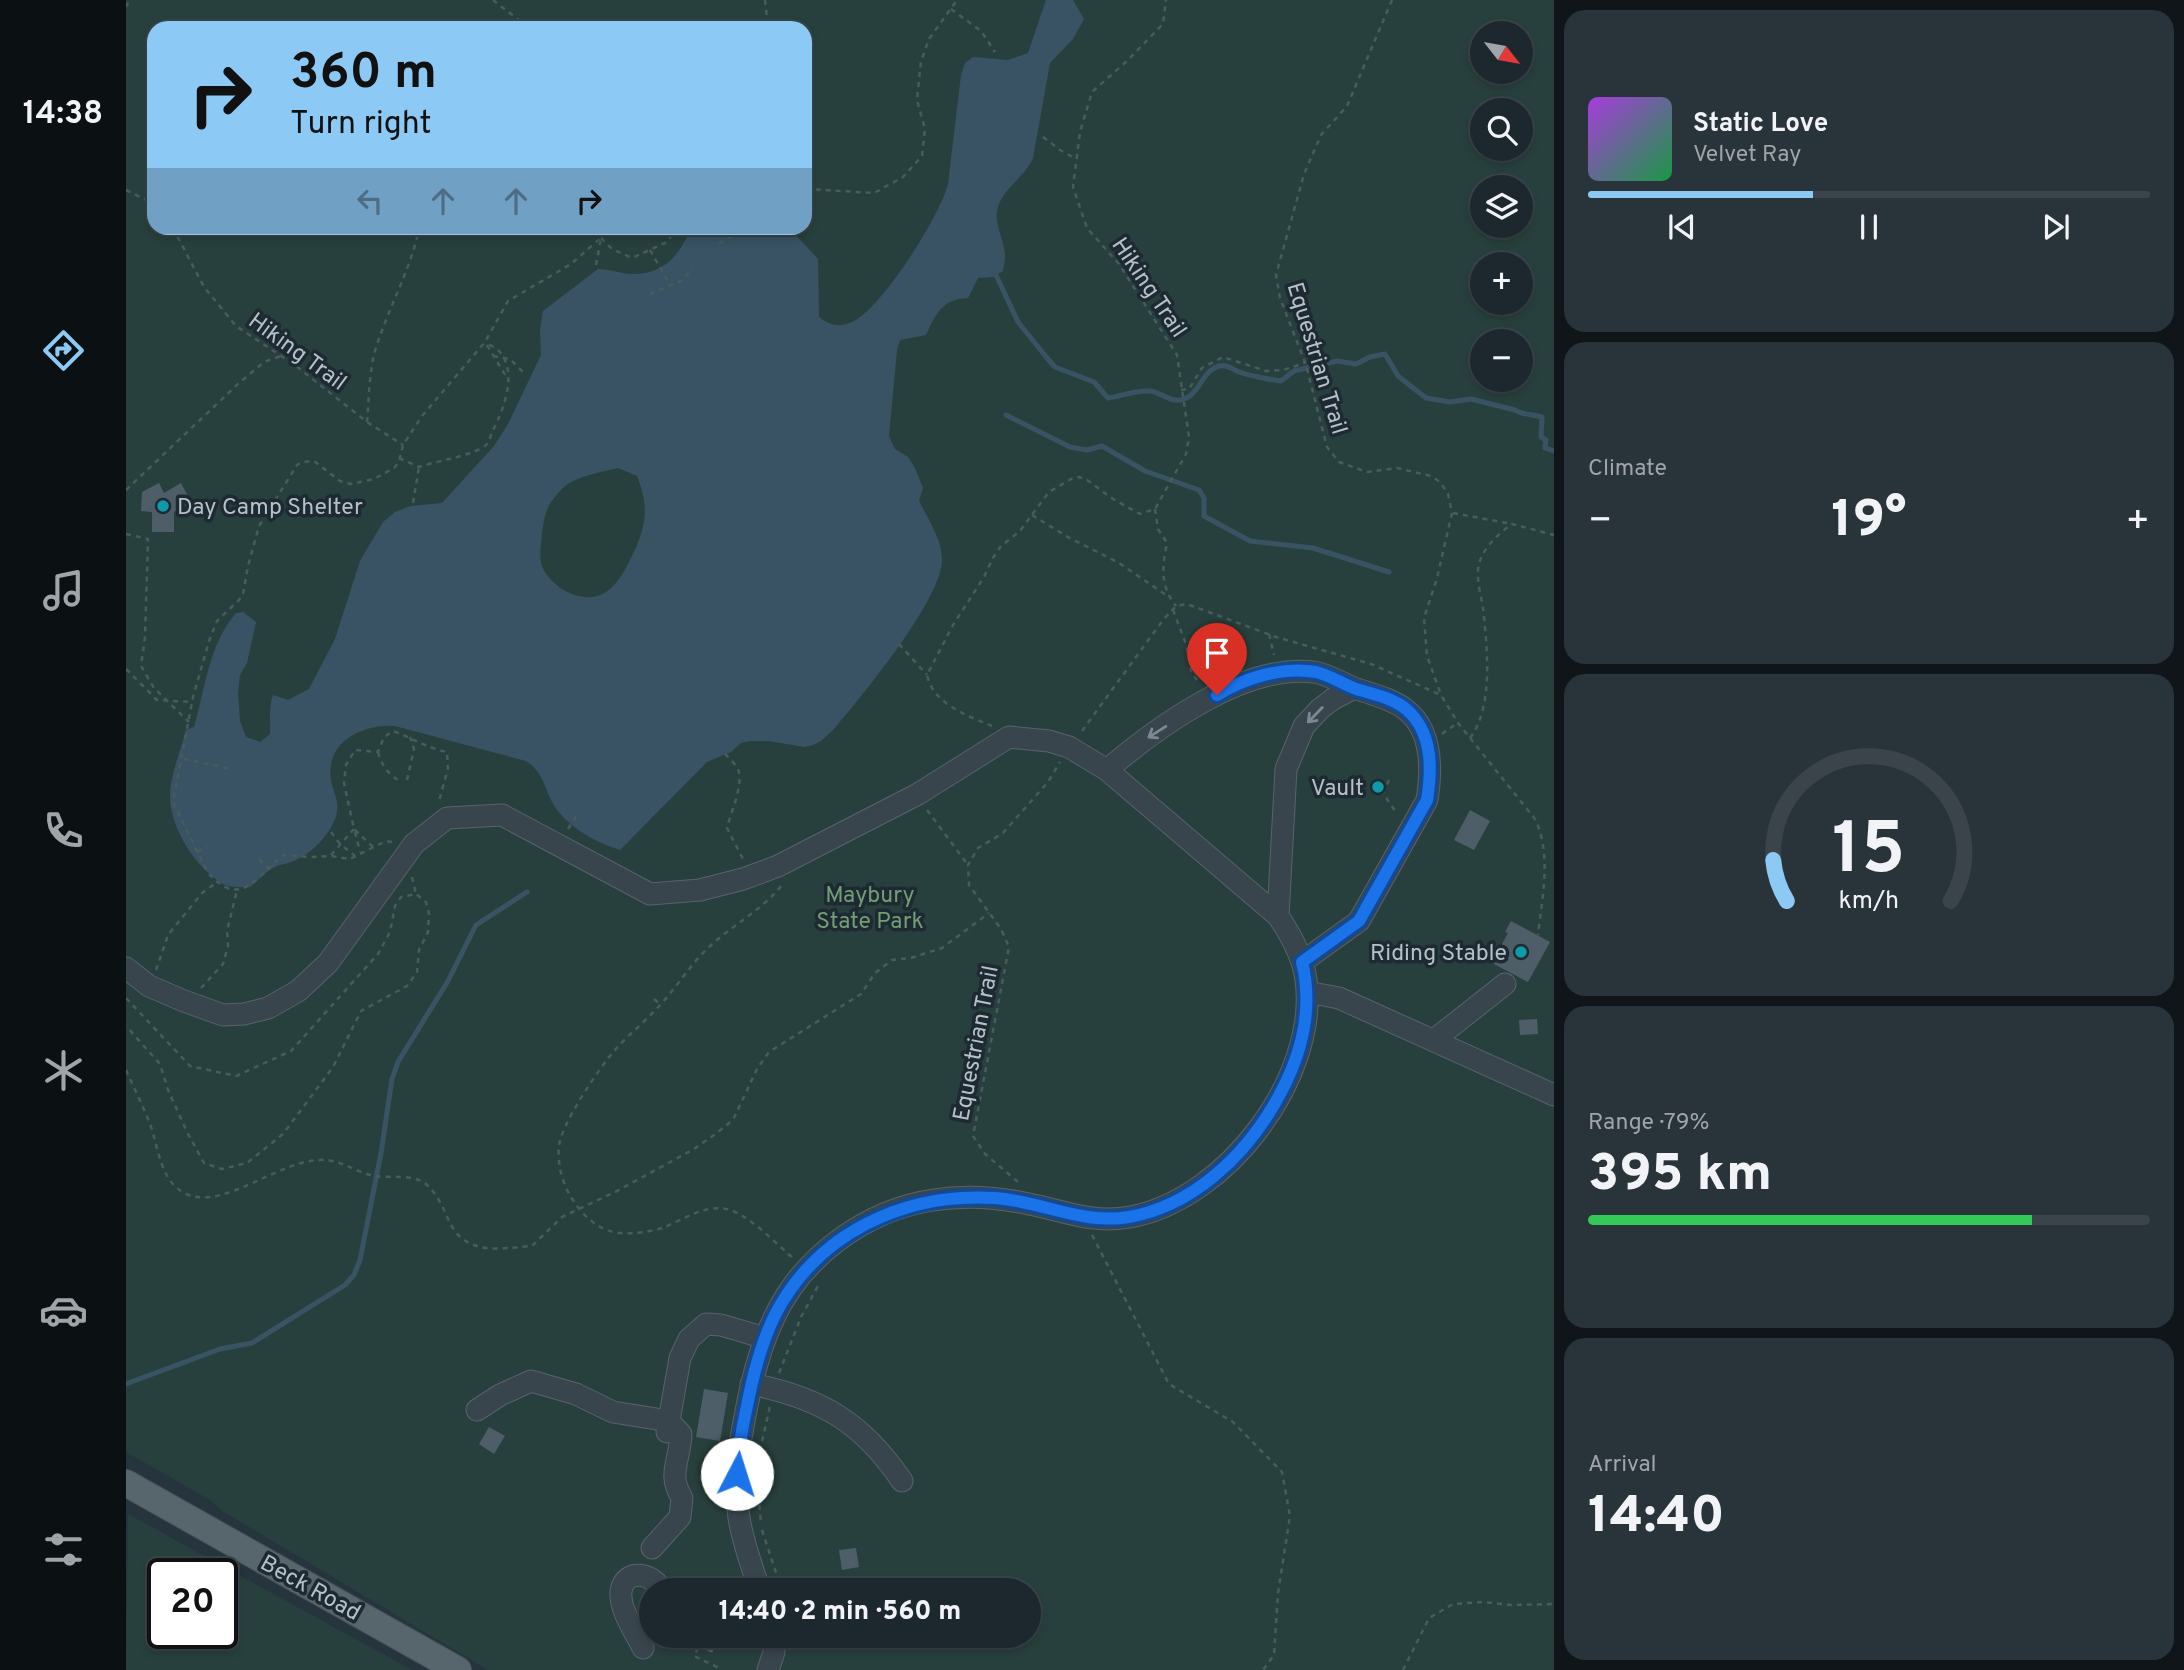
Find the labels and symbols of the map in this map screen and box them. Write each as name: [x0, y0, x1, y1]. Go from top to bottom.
north arrow: [1470, 21, 1533, 84]
street label: Hiking Trail: [1104, 233, 1192, 344]
street label: Equestrian Trail: [1279, 279, 1353, 438]
street label: Hiking Trail: [242, 308, 351, 398]
place label: Day Camp Shelter: [177, 494, 363, 523]
marker: Day Camp Shelter: [155, 498, 171, 514]
pin: [1187, 623, 1247, 695]
one-way arrow: [1307, 706, 1324, 723]
one-way arrow: [1147, 725, 1167, 739]
place label: Vault: [1311, 775, 1364, 804]
marker: Vault: [1370, 779, 1386, 795]
park label: Maybury State Park: [816, 882, 924, 937]
place label: Riding Stable: [1370, 940, 1507, 969]
marker: Riding Stable: [1513, 944, 1529, 960]
street label: Equestrian Trail: [948, 963, 1007, 1124]
position arrow: [700, 1437, 774, 1511]
street label: Beck Road: [254, 1550, 365, 1629]
speed limit sign: 20: [147, 1558, 238, 1649]

